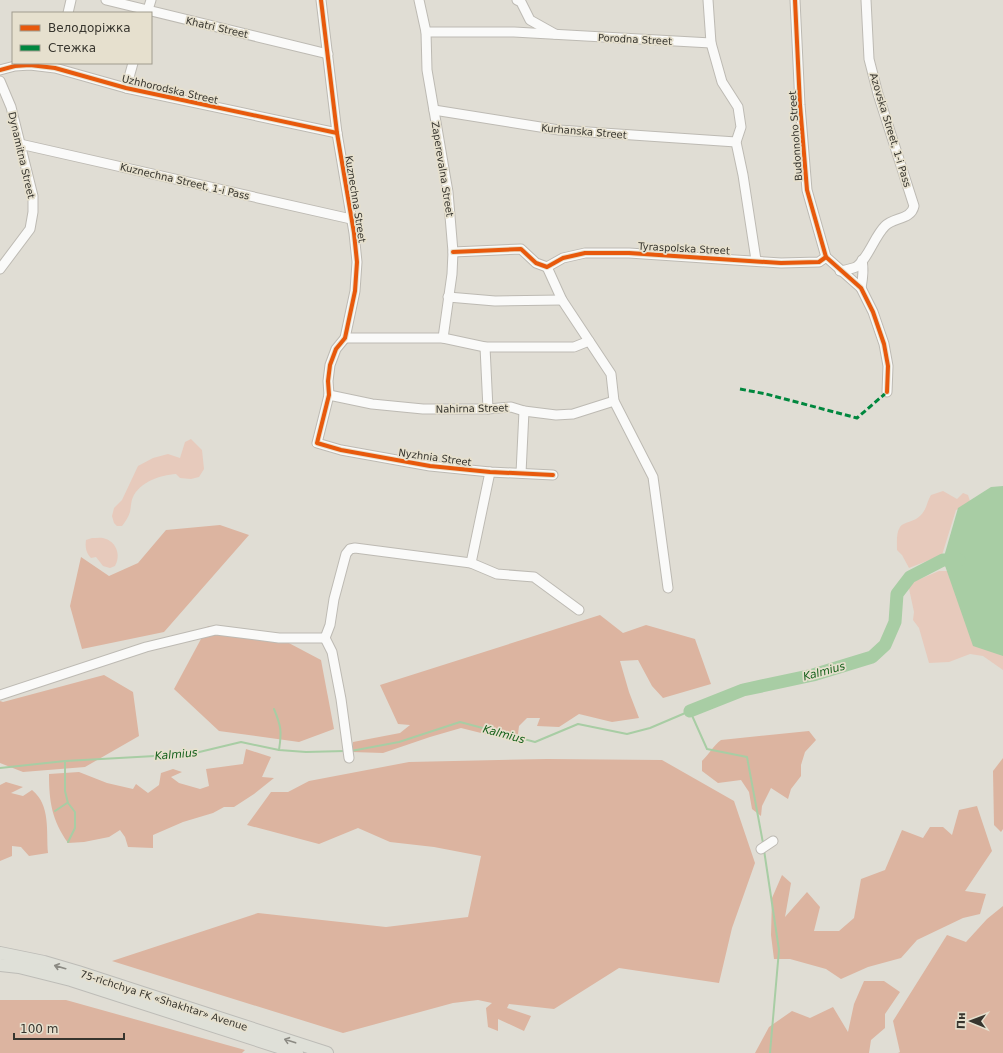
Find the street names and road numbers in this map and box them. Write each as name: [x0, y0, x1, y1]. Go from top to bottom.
street label: Khatri Street: [185, 15, 249, 40]
street label: Porodna Street: [598, 32, 672, 47]
street label: Azovska Street, 1-i Pass: [868, 72, 913, 189]
street label: Uzhhorodska Street: [121, 73, 219, 106]
street label: Budonnoho Street: [787, 90, 804, 181]
street label: Dynamitna Street: [6, 111, 37, 200]
street label: Zaperevalna Street: [430, 121, 455, 218]
street label: Kurhanska Street: [541, 122, 627, 141]
street label: Kuznechna Street: [343, 155, 368, 243]
street label: Kuznechna Street, 1-i Pass: [119, 161, 251, 202]
street label: Tyraspolska Street: [637, 241, 730, 256]
street label: Nahirna Street: [436, 402, 509, 415]
street label: Nyzhnia Street: [398, 447, 472, 468]
street label: 75-richchya FK «Shakhtar» Avenue: [79, 968, 249, 1033]

